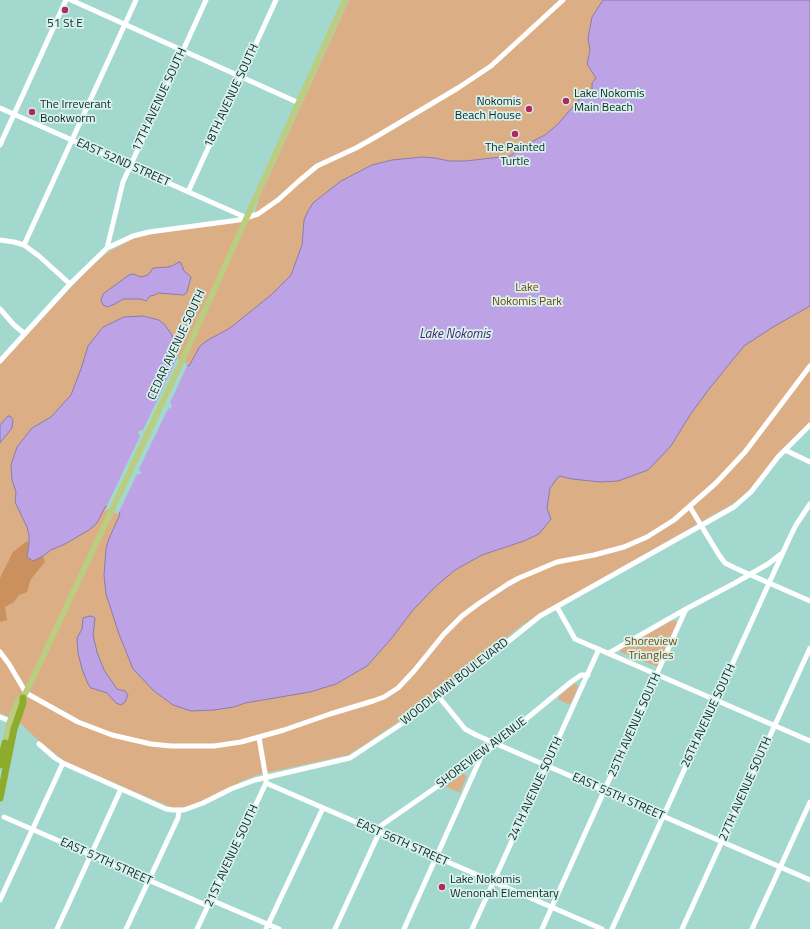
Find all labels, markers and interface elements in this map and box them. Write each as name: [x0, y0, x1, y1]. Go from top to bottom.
marker: 51 St E: [60, 5, 70, 15]
place label: 51 St E: [47, 17, 83, 31]
street label: 18TH AVENUE SOUTH: [202, 42, 262, 150]
street label: 17TH AVENUE SOUTH: [130, 46, 190, 154]
place label: Lake Nokomis Main Beach: [574, 87, 645, 115]
place label: Nokomis Beach House: [455, 95, 521, 123]
marker: Lake Nokomis Main Beach: [561, 96, 571, 106]
place label: The Irreverant Bookworm: [40, 98, 111, 126]
marker: Nokomis Beach House: [524, 104, 534, 114]
marker: The Irreverant Bookworm: [27, 107, 37, 117]
marker: The Painted Turtle: [510, 129, 520, 139]
street label: EAST 52ND STREET: [74, 136, 172, 190]
place label: The Painted Turtle: [485, 141, 545, 169]
park label: Lake Nokomis Park: [492, 281, 562, 309]
street label: CEDAR AVENUE SOUTH: [145, 288, 209, 402]
water label: Lake Nokomis: [419, 327, 491, 343]
park label: Shoreview Triangles: [625, 635, 677, 663]
street label: WOODLAWN BOULEVARD: [398, 636, 512, 728]
street label: 26TH AVENUE SOUTH: [679, 662, 739, 770]
street label: 25TH AVENUE SOUTH: [606, 671, 664, 779]
street label: SHOREVIEW AVENUE: [434, 714, 530, 792]
street label: 24TH AVENUE SOUTH: [506, 735, 566, 843]
street label: 27TH AVENUE SOUTH: [717, 735, 775, 843]
street label: EAST 55TH STREET: [570, 770, 666, 824]
street label: 21ST AVENUE SOUTH: [202, 803, 262, 909]
street label: EAST 56TH STREET: [354, 816, 450, 870]
street label: EAST 57TH STREET: [58, 835, 154, 889]
place label: Lake Nokomis Wenonah Elementary: [450, 873, 559, 901]
marker: Lake Nokomis Wenonah Elementary: [437, 882, 447, 892]

